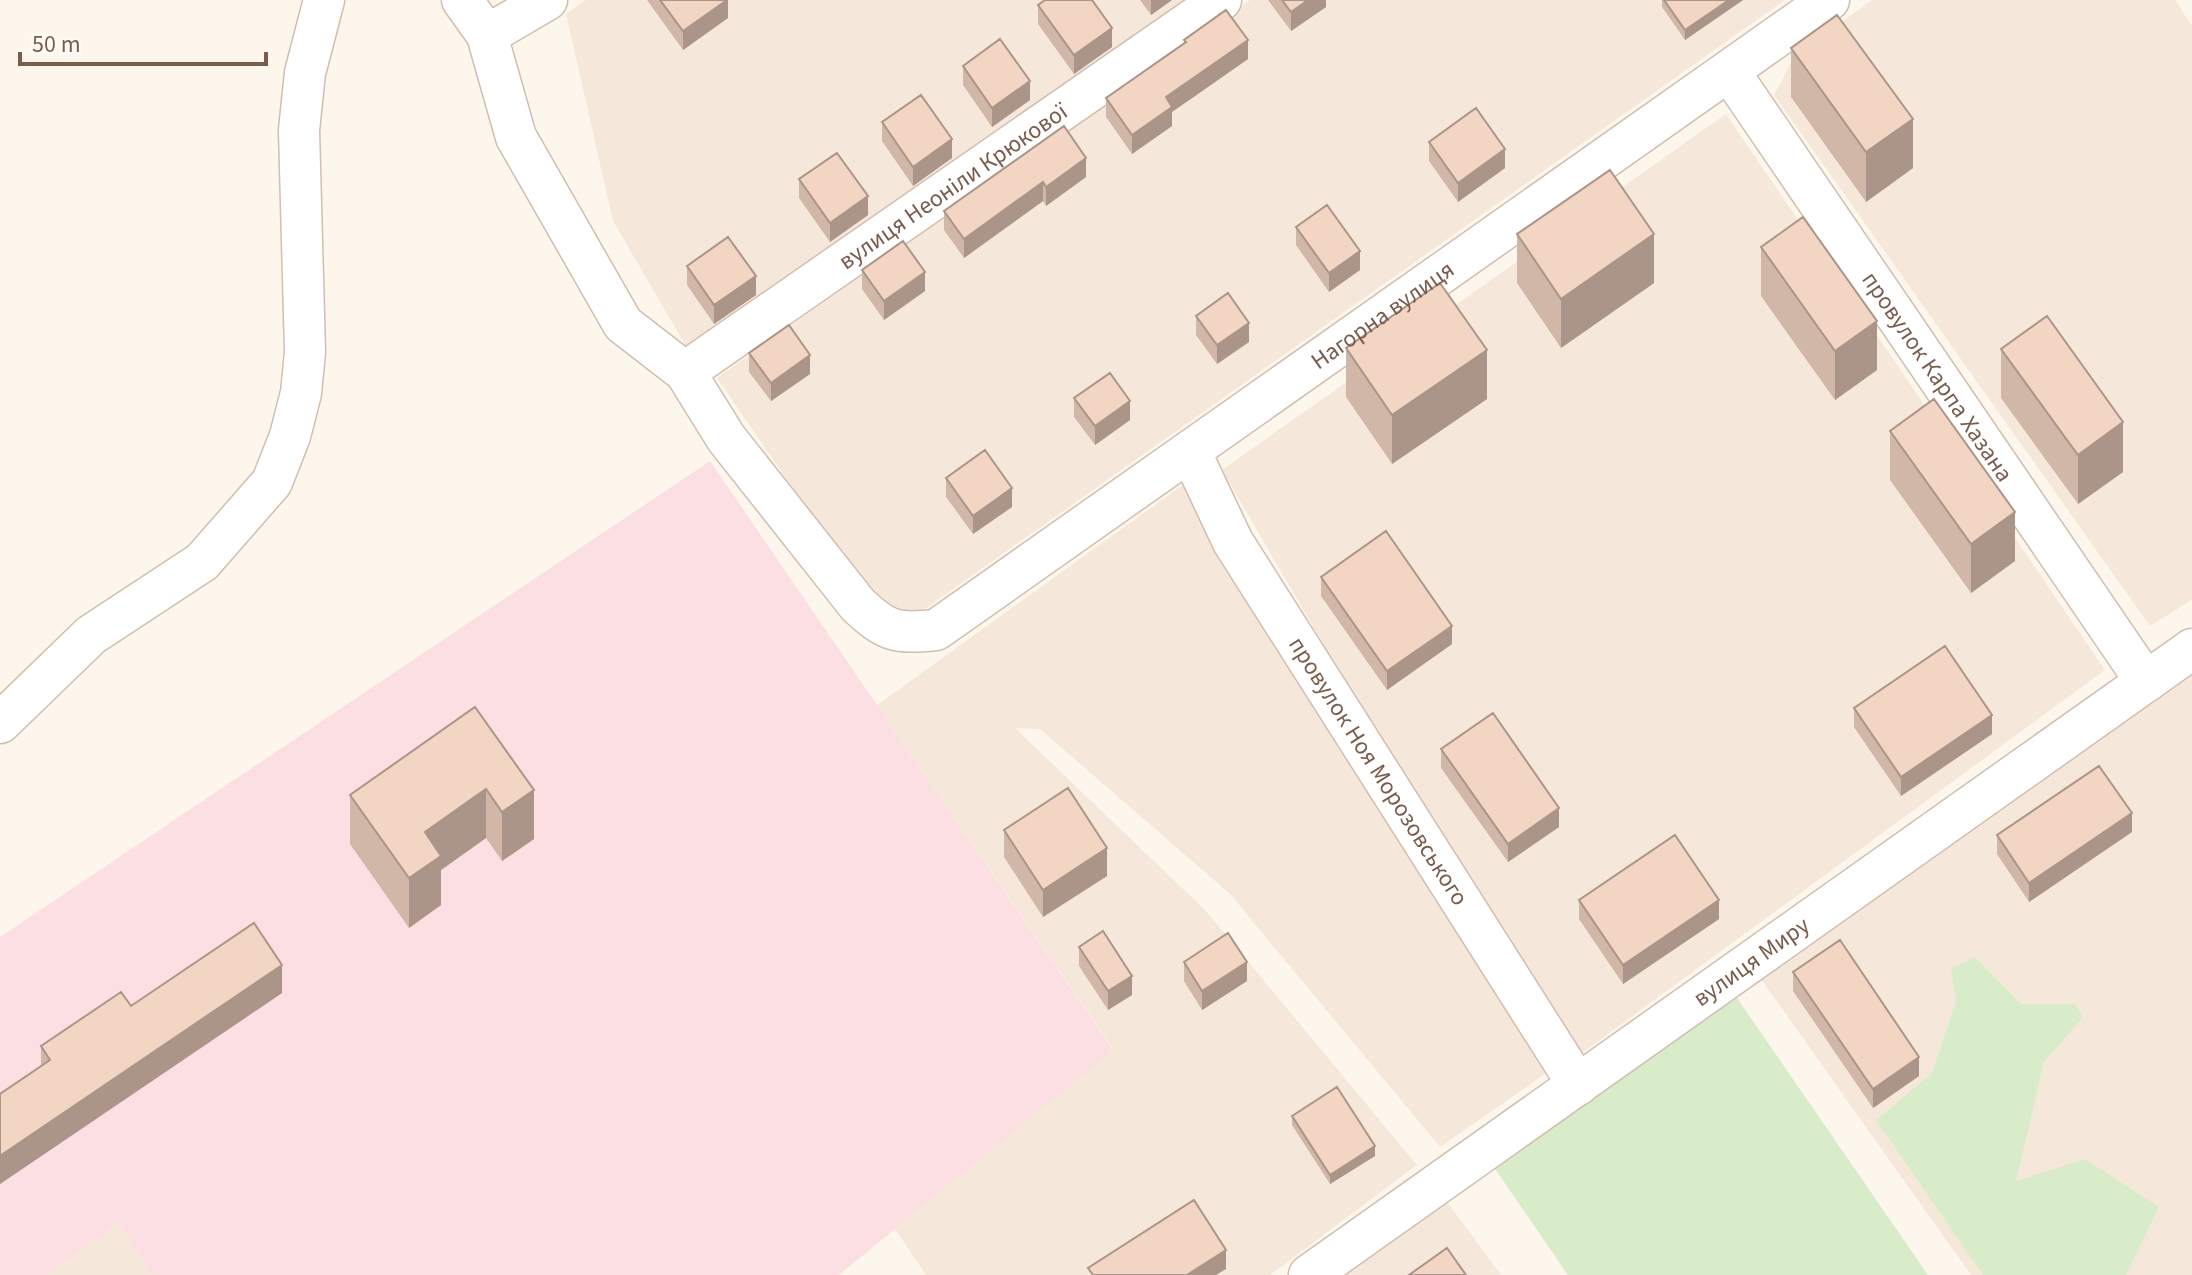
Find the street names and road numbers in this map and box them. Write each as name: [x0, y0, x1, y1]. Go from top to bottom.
street label: вулиця Неоніли Крюкової: [832, 94, 1076, 278]
street label: Нагорна вулиця: [1304, 253, 1462, 378]
street label: провулок Карпа Хазана: [1853, 265, 2021, 489]
street label: провулок Ноя Морозовського: [1279, 630, 1477, 913]
street label: вулиця Миру: [1686, 908, 1817, 1015]

